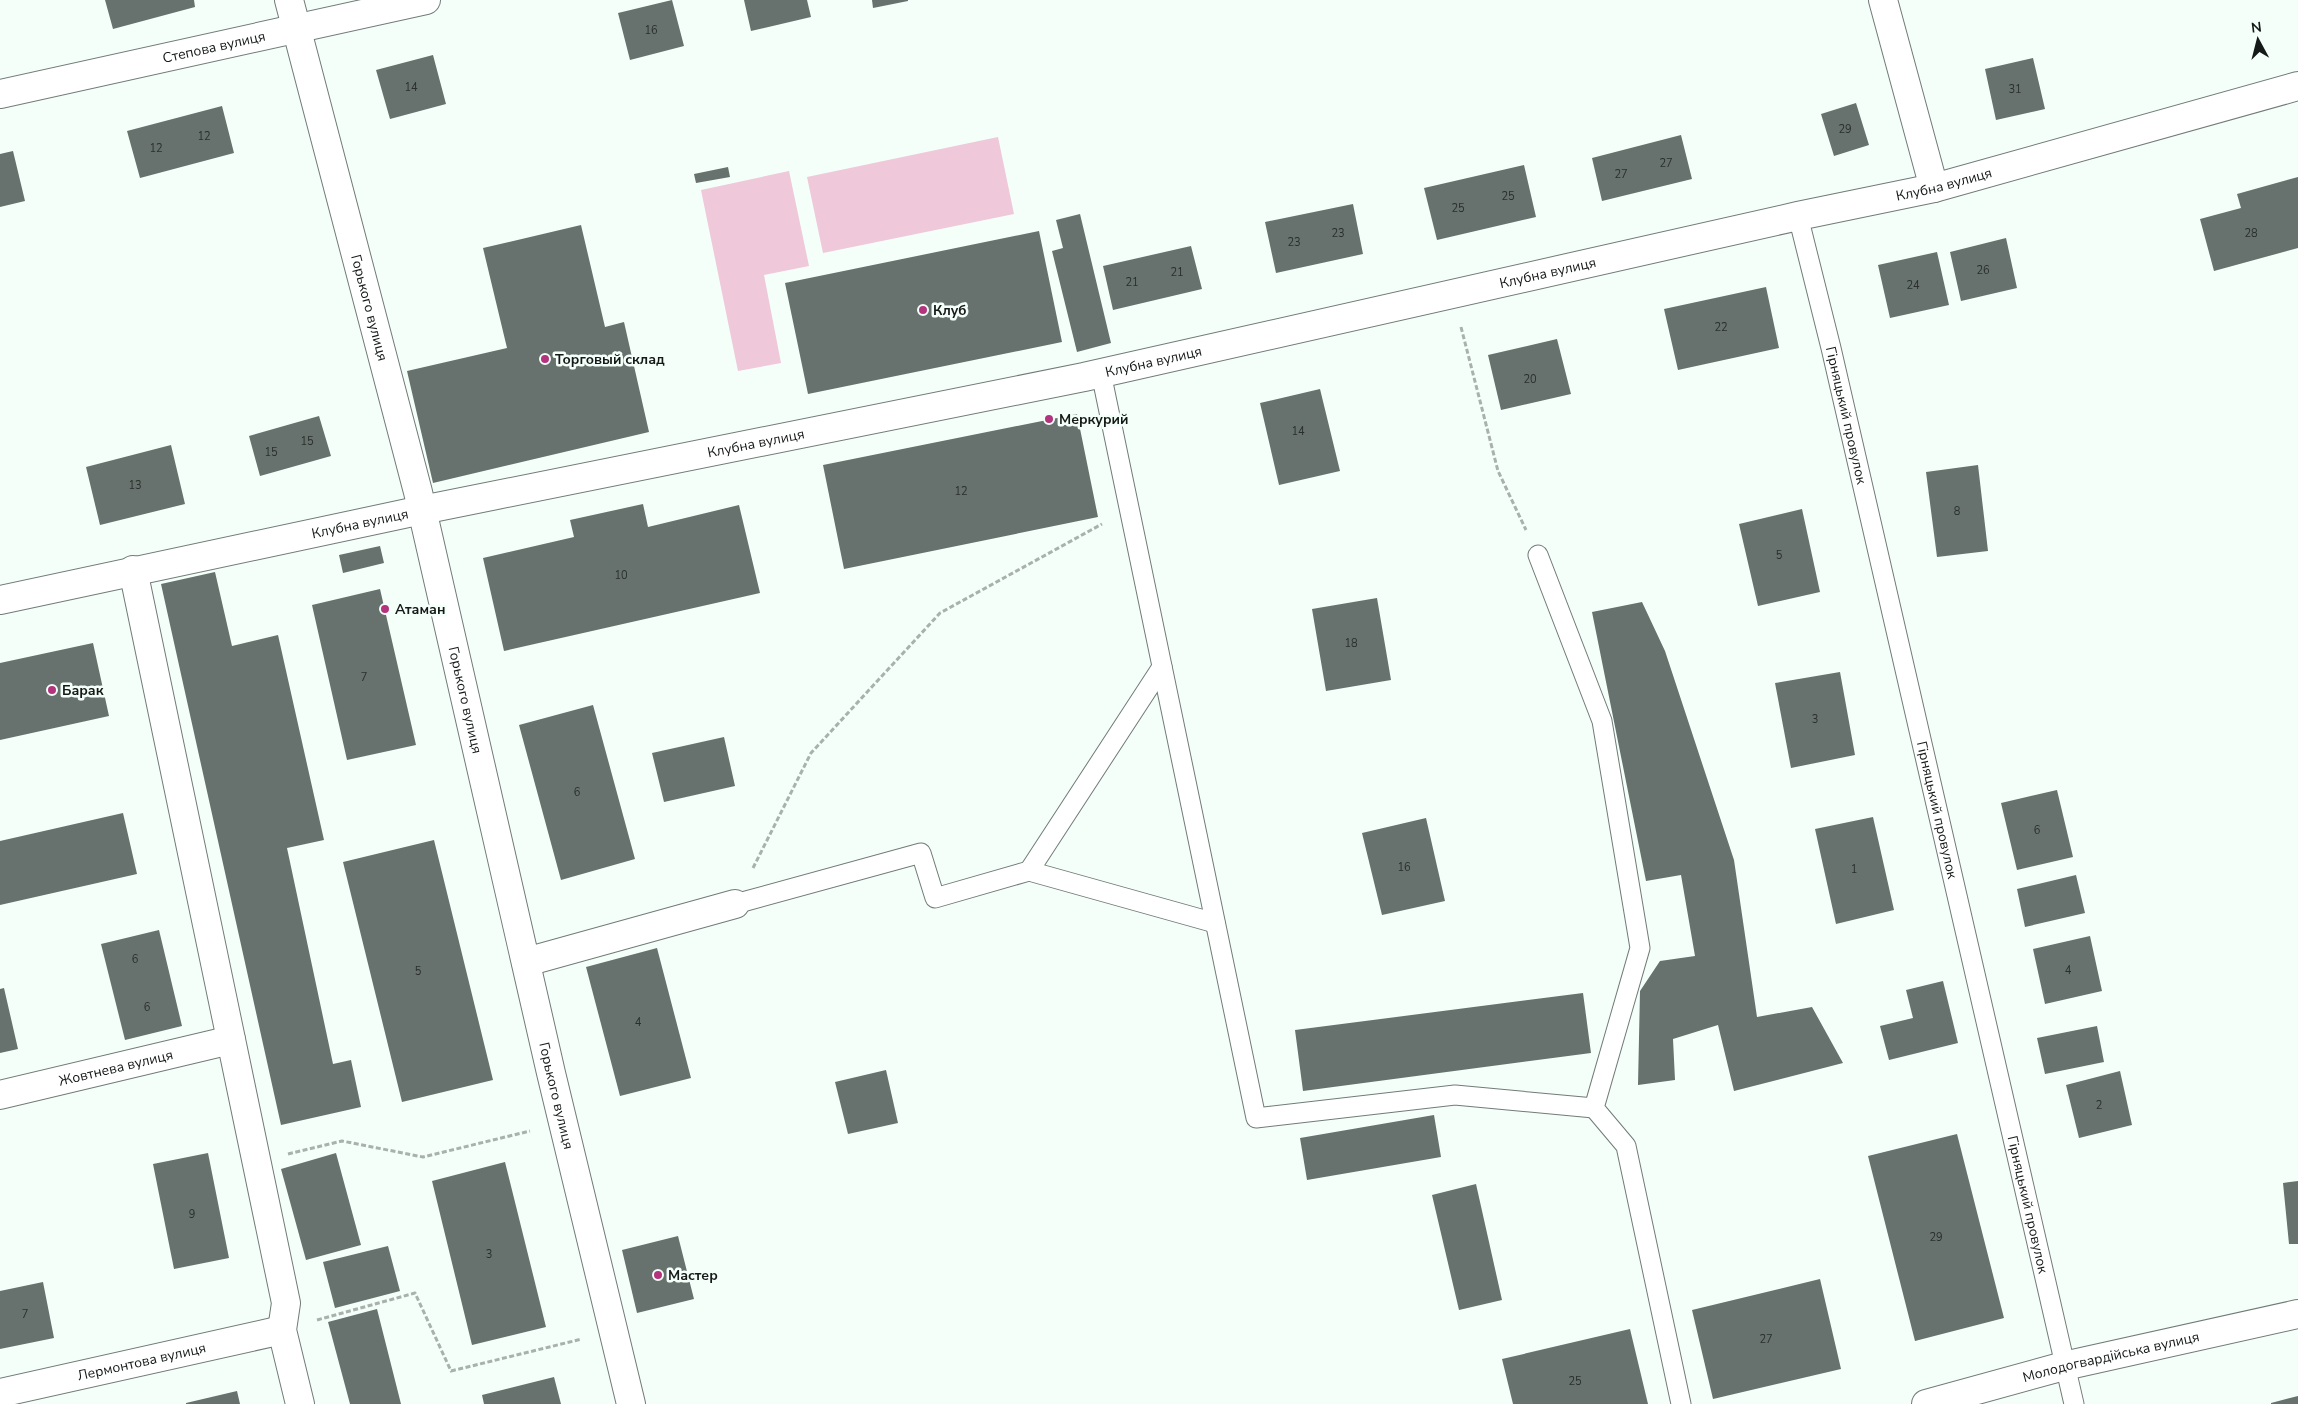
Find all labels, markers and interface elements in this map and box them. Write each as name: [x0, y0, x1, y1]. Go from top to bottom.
north arrow: [2233, 15, 2283, 65]
text: N: [2250, 18, 2263, 38]
house number: 16: [644, 23, 658, 38]
street label: Степова вулиця: [161, 27, 267, 68]
house number: 14: [404, 80, 418, 95]
house number: 31: [2008, 82, 2022, 97]
house number: 29: [1838, 122, 1852, 137]
house number: 12: [197, 129, 211, 144]
house number: 12: [149, 141, 163, 156]
house number: 27: [1659, 156, 1673, 171]
street label: Клубна вулиця: [1894, 163, 1994, 206]
house number: 27: [1614, 167, 1628, 182]
house number: 25: [1501, 189, 1515, 204]
house number: 25: [1451, 201, 1465, 216]
house number: 23: [1331, 226, 1345, 241]
house number: 28: [2244, 226, 2258, 241]
house number: 23: [1287, 235, 1301, 250]
street label: Горького вулиця: [346, 252, 392, 363]
street label: Клубна вулиця: [1498, 253, 1598, 293]
house number: 26: [1976, 263, 1990, 278]
house number: 21: [1170, 265, 1184, 280]
house number: 21: [1125, 275, 1139, 290]
house number: 24: [1906, 278, 1920, 293]
place label: Клуб: [933, 301, 967, 320]
marker: Клуб: [917, 304, 929, 316]
house number: 22: [1714, 320, 1728, 335]
street label: Клубна вулиця: [1104, 342, 1204, 382]
street label: Гірняцький провулок: [1821, 345, 1871, 487]
place label: Торговый склад: [555, 350, 665, 369]
marker: Торговый склад: [539, 353, 551, 365]
house number: 20: [1523, 372, 1537, 387]
place label: Меркурий: [1059, 410, 1128, 429]
marker: Меркурий: [1043, 413, 1055, 425]
street label: Клубна вулиця: [706, 424, 806, 462]
house number: 14: [1291, 424, 1305, 439]
house number: 15: [300, 434, 314, 449]
house number: 15: [264, 445, 278, 460]
house number: 13: [128, 478, 142, 493]
house number: 12: [954, 484, 968, 499]
street label: Клубна вулиця: [310, 504, 410, 543]
house number: 8: [1954, 504, 1961, 519]
house number: 5: [1776, 548, 1783, 563]
house number: 10: [614, 568, 628, 583]
place label: Атаман: [395, 600, 445, 619]
marker: Атаман: [379, 603, 391, 615]
house number: 18: [1344, 636, 1358, 651]
street label: Горького вулиця: [444, 645, 487, 756]
house number: 7: [361, 670, 367, 685]
place label: Барак: [62, 681, 104, 700]
marker: Барак: [46, 684, 58, 696]
house number: 3: [1812, 712, 1818, 727]
street label: Гірняцький провулок: [1912, 739, 1962, 881]
house number: 6: [574, 785, 581, 800]
house number: 6: [2034, 823, 2041, 838]
house number: 16: [1397, 860, 1411, 875]
house number: 1: [1851, 862, 1857, 877]
house number: 6: [132, 952, 139, 967]
house number: 4: [2065, 963, 2072, 978]
house number: 5: [415, 964, 422, 979]
house number: 6: [144, 1000, 151, 1015]
house number: 4: [635, 1015, 642, 1030]
street label: Горького вулиця: [534, 1040, 578, 1151]
street label: Жовтнева вулиця: [57, 1045, 175, 1091]
house number: 2: [2096, 1098, 2102, 1113]
street label: Гірняцький провулок: [2003, 1134, 2053, 1276]
house number: 9: [189, 1207, 195, 1222]
house number: 29: [1929, 1230, 1943, 1245]
house number: 3: [486, 1247, 492, 1262]
place label: Мастер: [668, 1266, 718, 1285]
marker: Мастер: [652, 1269, 664, 1281]
house number: 7: [22, 1307, 28, 1322]
street label: Молодогвардійська вулиця: [2021, 1327, 2201, 1387]
house number: 27: [1759, 1332, 1773, 1347]
street label: Лермонтова вулиця: [75, 1338, 208, 1385]
house number: 25: [1568, 1374, 1582, 1389]

